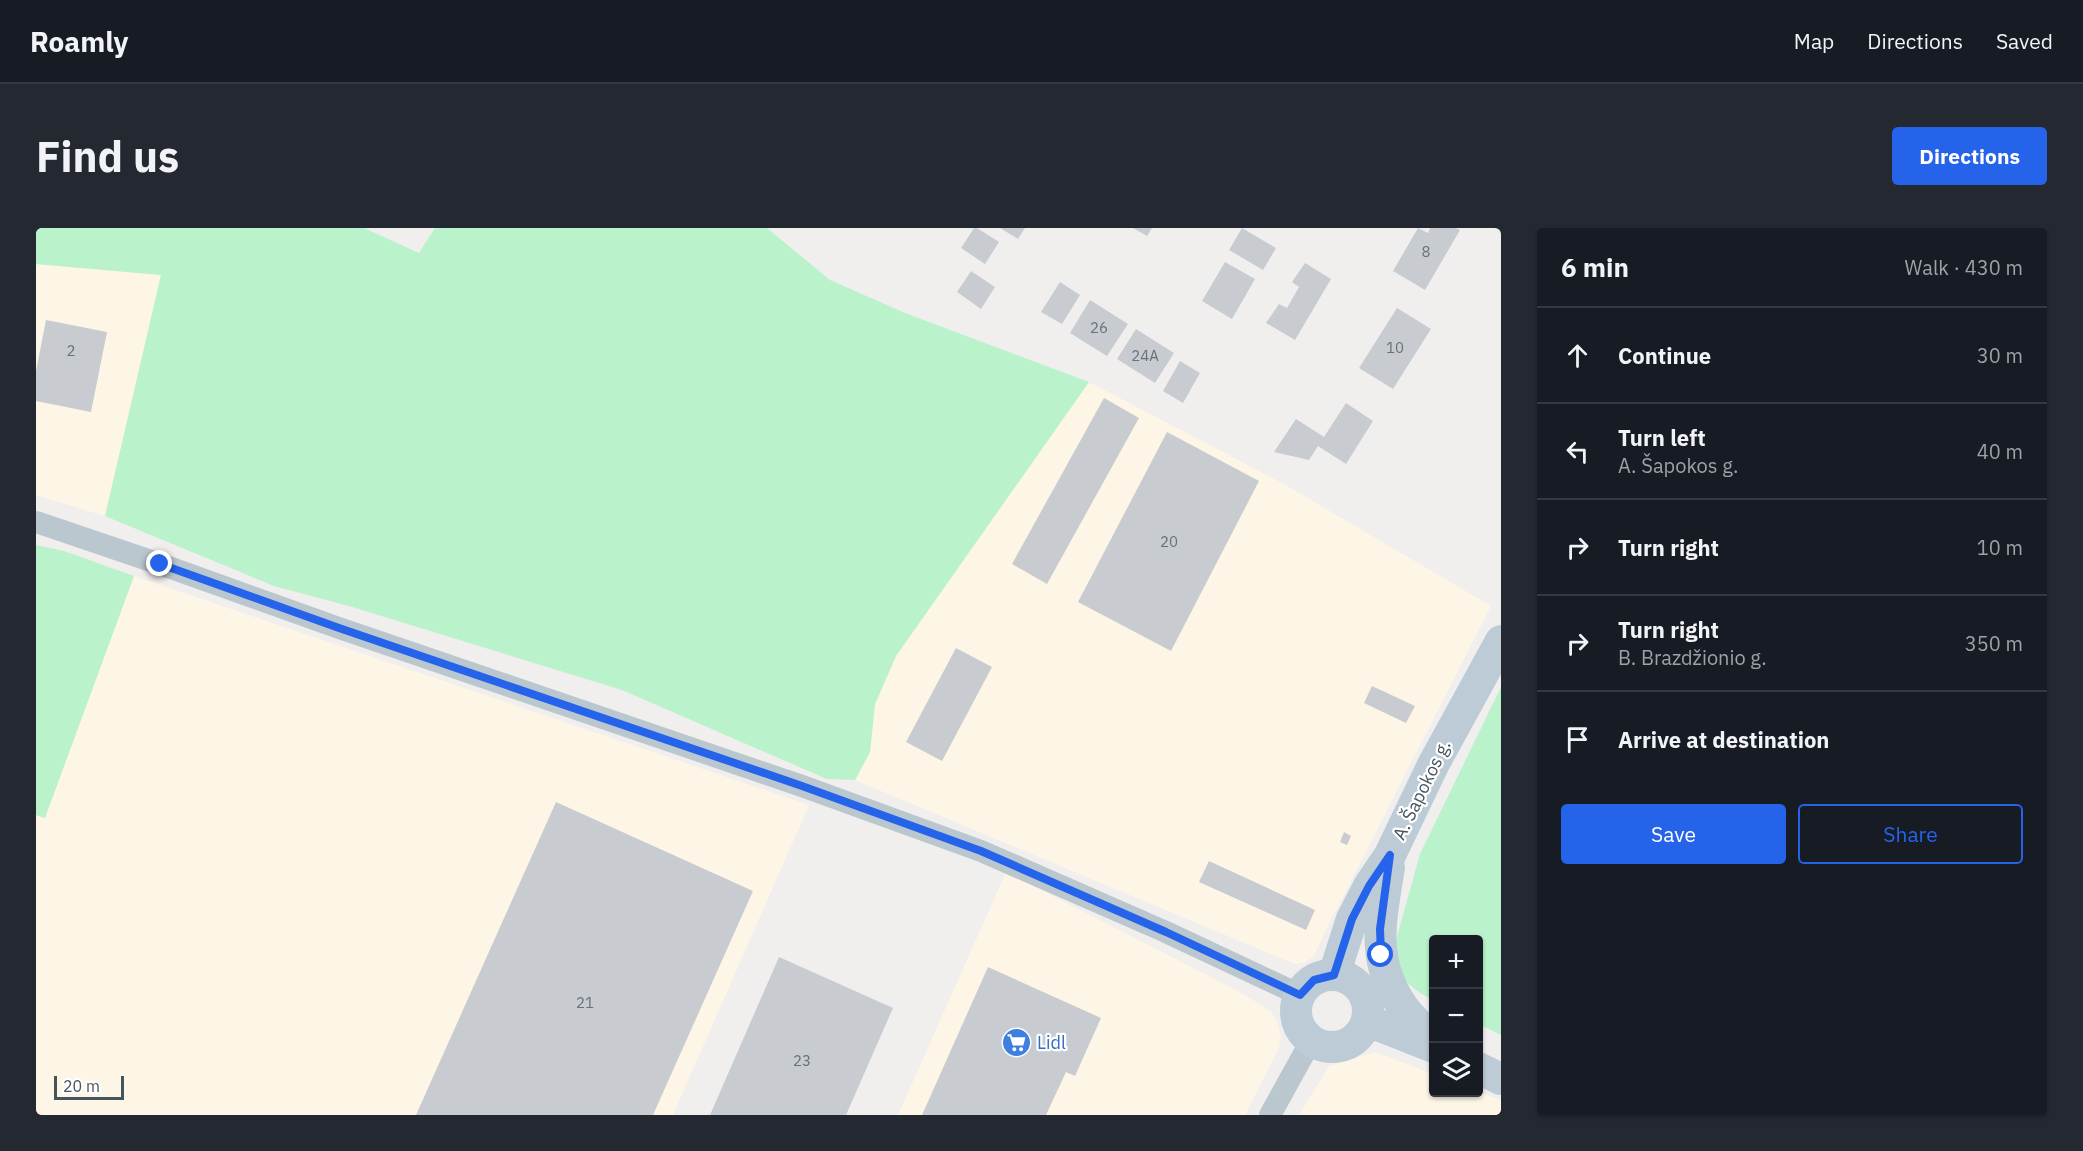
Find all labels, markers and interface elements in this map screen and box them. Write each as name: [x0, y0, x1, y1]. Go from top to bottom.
text: Roamly: [30, 23, 128, 60]
text: Map: [1794, 27, 1834, 55]
text: Directions: [1867, 27, 1963, 55]
text: Saved: [1996, 27, 2053, 55]
button: Directions: [1892, 127, 2047, 185]
text: Find us: [36, 129, 179, 184]
house number: 8: [1421, 242, 1431, 261]
text: 6 min: [1561, 250, 1629, 284]
text: Walk · 430 m: [1905, 254, 2023, 281]
house number: 26: [1090, 318, 1108, 337]
house number: 10: [1386, 338, 1404, 357]
icon: ahead: [1561, 339, 1594, 372]
house number: 2: [66, 341, 76, 360]
text: Continue: [1618, 341, 1711, 370]
text: 30 m: [1977, 342, 2023, 369]
house number: 24A: [1131, 346, 1159, 365]
text: Turn left: [1618, 423, 1706, 452]
icon: left: [1561, 435, 1594, 468]
text: 40 m: [1977, 438, 2023, 465]
text: A. Šapokos g.: [1618, 452, 1739, 479]
icon: right: [1561, 531, 1594, 564]
house number: 20: [1160, 532, 1178, 551]
text: Turn right: [1618, 533, 1719, 562]
text: 10 m: [1977, 534, 2023, 561]
route end: [146, 550, 172, 576]
text: Turn right: [1618, 615, 1719, 644]
icon: right: [1561, 627, 1594, 660]
text: 350 m: [1965, 630, 2023, 657]
text: B. Brazdžionio g.: [1618, 644, 1767, 671]
icon: arrive: [1561, 723, 1594, 756]
text: Arrive at destination: [1618, 725, 1829, 754]
street label: A. Šapokos g.: [1387, 736, 1456, 844]
button: Save: [1561, 804, 1786, 864]
button: Share: [1798, 804, 2023, 864]
map controls: [1429, 935, 1483, 1097]
button: +: [1429, 935, 1483, 989]
route start: [1367, 941, 1393, 967]
button: −: [1429, 989, 1483, 1043]
house number: 21: [576, 993, 594, 1012]
supermarket icon: Lidl: [1000, 1027, 1032, 1059]
place label: Lidl: [1037, 1031, 1066, 1054]
button: layers: [1429, 1043, 1483, 1097]
house number: 23: [793, 1051, 811, 1070]
scale bar: [54, 1073, 124, 1100]
text: 20 m: [63, 1076, 100, 1096]

